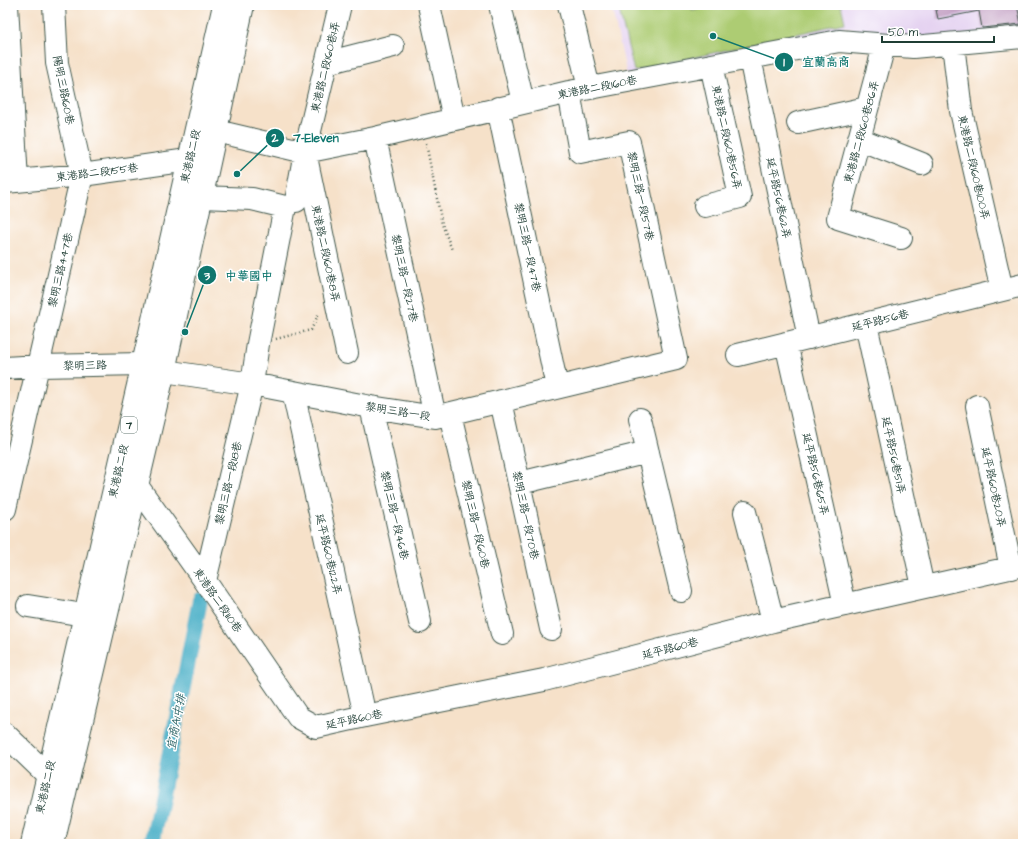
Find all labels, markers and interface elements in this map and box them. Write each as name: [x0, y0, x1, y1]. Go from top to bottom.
scale bar: [882, 18, 994, 44]
street label: 東港路二段160巷1弄: [308, 20, 343, 114]
text: 50 m: [888, 24, 919, 41]
callout: 宜蘭高商: [774, 50, 858, 74]
street label: 陽明三路160巷: [49, 54, 78, 126]
text: 1: [783, 54, 785, 71]
text: 宜蘭高商: [802, 54, 850, 71]
street label: 東港路二段160巷: [556, 72, 638, 103]
street label: 東港路二段160巷86弄: [840, 79, 882, 185]
street label: 東港路二段160巷56弄: [708, 83, 745, 191]
street label: 東港路二段160巷100弄: [954, 113, 993, 221]
callout: 7-Eleven: [265, 126, 347, 150]
street label: 東港路二段: [177, 128, 204, 185]
text: 2: [271, 130, 279, 147]
text: 7-Eleven: [292, 130, 339, 147]
street label: 黎明三路一段57巷: [624, 150, 657, 242]
street label: 延平路56巷62弄: [763, 156, 794, 240]
street label: 東港路二段155巷: [55, 160, 139, 185]
street label: 黎明三路一段47巷: [511, 201, 544, 293]
street label: 東港路二段160巷8弄: [308, 203, 343, 303]
street label: 黎明三路447巷: [45, 231, 76, 309]
street label: 黎明三路一段27巷: [388, 232, 421, 324]
callout: 中華國中: [197, 263, 281, 287]
text: 3: [203, 268, 211, 285]
text: 中華國中: [225, 268, 273, 285]
street label: 延平路56巷: [850, 306, 910, 335]
street label: 黎明三路: [63, 358, 107, 373]
street label: 黎明三路一段: [364, 399, 432, 424]
street label: 延平路56巷51弄: [878, 415, 909, 495]
road number: 7: [121, 417, 137, 433]
street label: 延平路56巷65弄: [799, 431, 832, 517]
street label: 黎明三路一段18巷: [212, 440, 245, 526]
street label: 東港路二段: [105, 443, 132, 500]
street label: 延平路60巷20弄: [978, 445, 1009, 529]
street label: 黎明三路一段46巷: [377, 469, 412, 561]
street label: 黎明三路一段70巷: [509, 469, 542, 561]
street label: 黎明三路一段60巷: [458, 478, 493, 570]
street label: 延平路60巷122弄: [312, 512, 345, 596]
street label: 東港路二段110巷: [190, 565, 245, 636]
street label: 延平路60巷: [640, 634, 700, 663]
water label: 宜商A1中排: [163, 691, 190, 752]
street label: 延平路60巷: [324, 706, 384, 733]
street label: 東港路二段: [32, 759, 59, 816]

